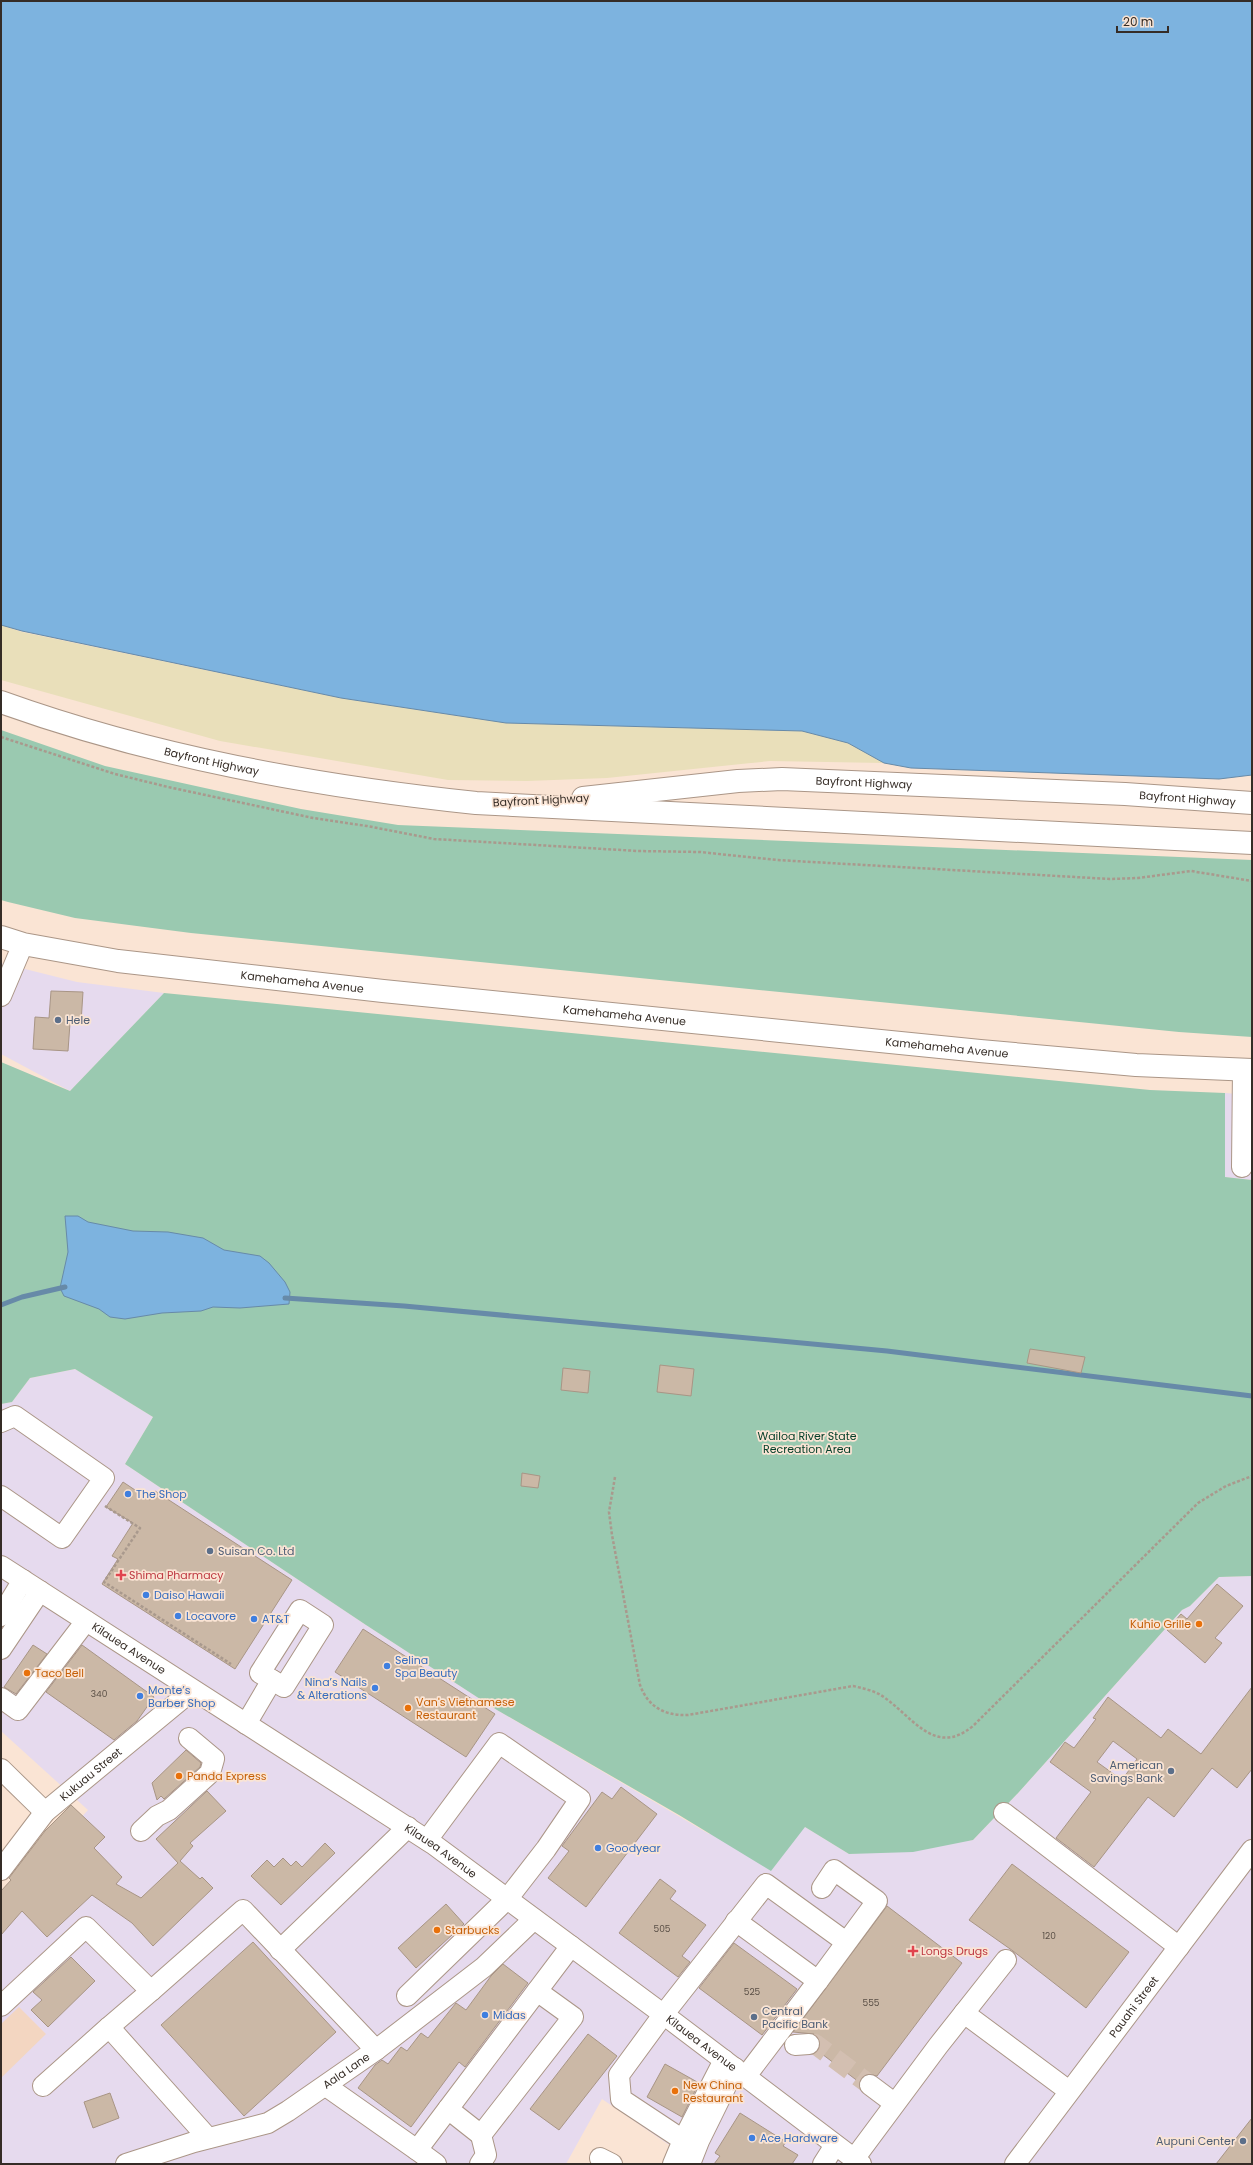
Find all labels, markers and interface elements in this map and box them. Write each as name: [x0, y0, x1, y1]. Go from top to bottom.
scale bar: [1117, 8, 1168, 34]
text: 20 m: [1123, 13, 1153, 30]
street label: Bayfront Highway: [163, 743, 261, 779]
street label: Bayfront Highway: [815, 772, 913, 793]
street label: Bayfront Highway: [1139, 787, 1237, 810]
street label: Bayfront Highway: [492, 789, 590, 811]
street label: Kamehameha Avenue: [240, 967, 365, 997]
street label: Kamehameha Avenue: [562, 1001, 687, 1029]
place label: Hele: [66, 1012, 90, 1028]
marker: Hele: [53, 1015, 63, 1025]
street label: Kamehameha Avenue: [885, 1034, 1009, 1062]
park label: Wailoa River State Recreation Area: [757, 1428, 857, 1457]
place label: The Shop: [136, 1486, 187, 1502]
marker: The Shop: [123, 1489, 133, 1499]
place label: Suisan Co. Ltd: [218, 1543, 294, 1559]
marker: Suisan Co. Ltd: [205, 1546, 215, 1556]
place label: Shima Pharmacy: [129, 1567, 224, 1583]
marker: Shima Pharmacy: [116, 1570, 126, 1580]
place label: Daiso Hawaii: [154, 1587, 225, 1603]
marker: Daiso Hawaii: [141, 1590, 151, 1600]
place label: Locavore: [186, 1608, 236, 1624]
marker: Locavore: [173, 1611, 183, 1621]
place label: AT&T: [262, 1611, 289, 1627]
marker: AT&T: [249, 1614, 259, 1624]
place label: Kuhio Grille: [1130, 1616, 1191, 1632]
street label: Kilauea Avenue: [89, 1619, 169, 1678]
marker: Kuhio Grille: [1194, 1619, 1204, 1629]
place label: Selina Spa Beauty: [395, 1652, 458, 1681]
marker: Selina Spa Beauty: [382, 1661, 392, 1671]
place label: Taco Bell: [35, 1665, 84, 1681]
marker: Taco Bell: [22, 1668, 32, 1678]
place label: Nina’s Nails & Alterations: [297, 1674, 367, 1703]
place label: Monte’s Barber Shop: [148, 1682, 216, 1711]
marker: Nina’s Nails & Alterations: [370, 1683, 380, 1693]
house number: 340: [91, 1688, 108, 1700]
marker: Monte’s Barber Shop: [135, 1691, 145, 1701]
place label: Van's Vietnamese Restaurant: [416, 1694, 515, 1723]
marker: Van's Vietnamese Restaurant: [403, 1703, 413, 1713]
street label: Kukuau Street: [56, 1744, 125, 1805]
place label: American Savings Bank: [1090, 1757, 1163, 1786]
marker: American Savings Bank: [1166, 1766, 1176, 1776]
place label: Panda Express: [187, 1768, 267, 1784]
marker: Panda Express: [174, 1771, 184, 1781]
street label: Kilauea Avenue: [402, 1820, 480, 1882]
place label: Goodyear: [606, 1840, 661, 1856]
marker: Goodyear: [593, 1843, 603, 1853]
place label: Starbucks: [445, 1922, 500, 1938]
house number: 505: [654, 1923, 671, 1935]
marker: Starbucks: [432, 1925, 442, 1935]
house number: 120: [1042, 1930, 1056, 1942]
place label: Longs Drugs: [921, 1943, 988, 1959]
marker: Longs Drugs: [908, 1946, 918, 1956]
street label: Pauahi Street: [1105, 1973, 1162, 2041]
house number: 525: [744, 1986, 761, 1998]
house number: 555: [863, 1997, 880, 2009]
place label: Central Pacific Bank: [762, 2003, 828, 2032]
place label: Midas: [493, 2007, 526, 2023]
marker: Midas: [480, 2010, 490, 2020]
street label: Kilauea Avenue: [663, 2011, 740, 2075]
marker: Central Pacific Bank: [749, 2012, 759, 2022]
street label: Aala Lane: [319, 2049, 373, 2093]
place label: New China Restaurant: [683, 2077, 743, 2106]
marker: New China Restaurant: [670, 2086, 680, 2096]
place label: Ace Hardware: [760, 2130, 838, 2146]
marker: Ace Hardware: [747, 2133, 757, 2143]
place label: Aupuni Center: [1156, 2133, 1235, 2149]
marker: Aupuni Center: [1238, 2136, 1248, 2146]

